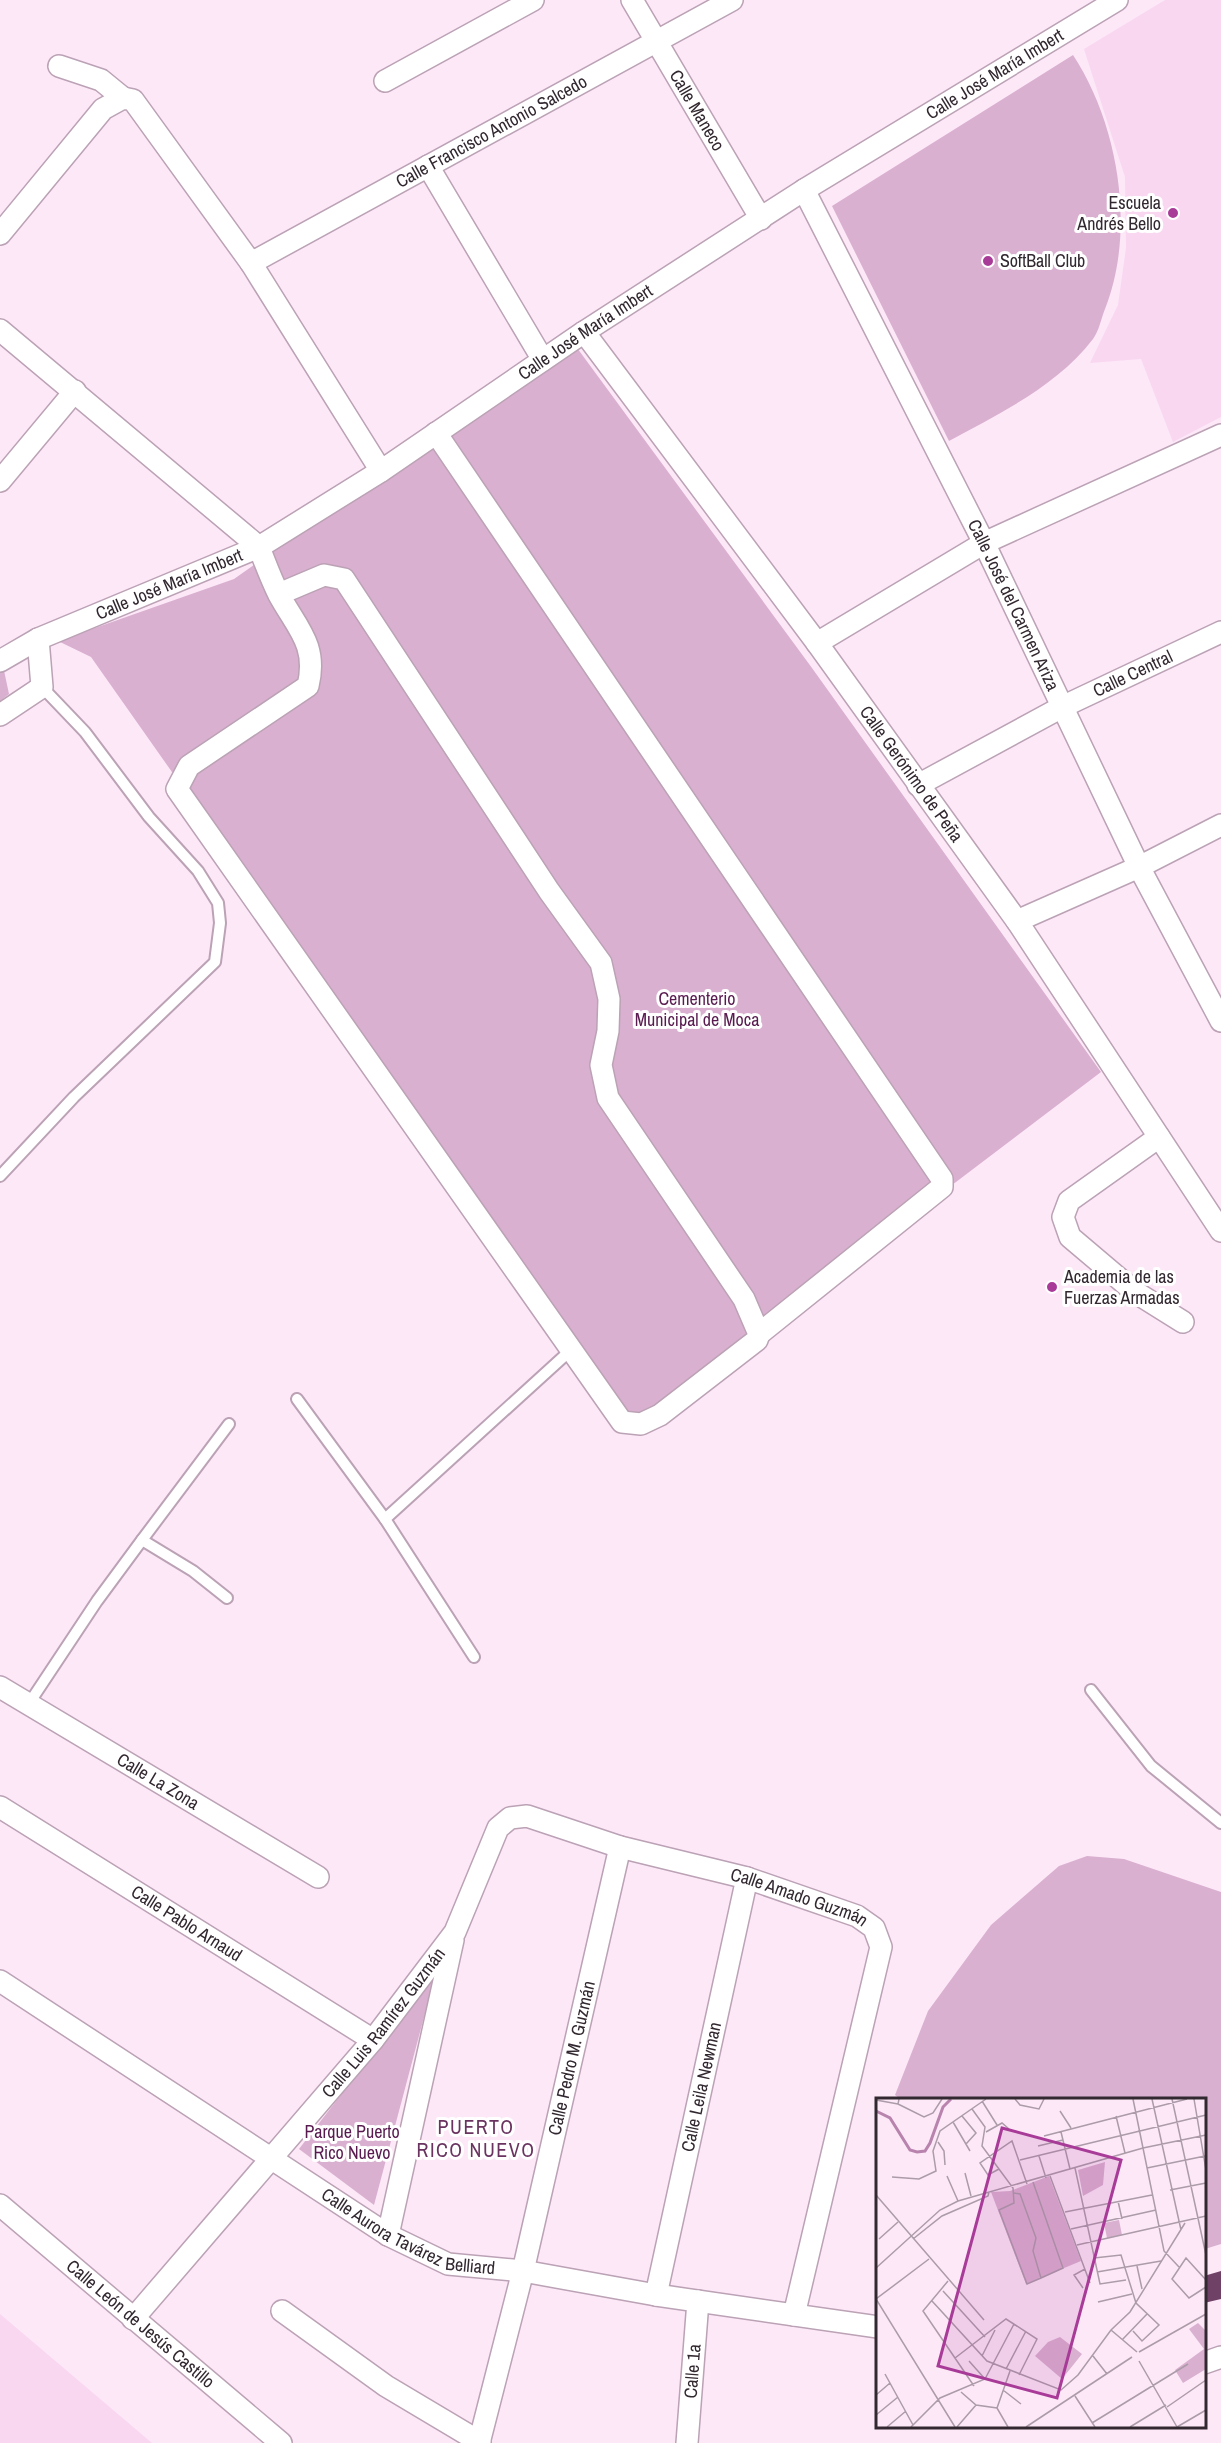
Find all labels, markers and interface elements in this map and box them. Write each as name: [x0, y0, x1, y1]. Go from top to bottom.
street label: Calle José María Imbert: [921, 22, 1068, 125]
street label: Calle Maneco: [664, 65, 731, 155]
street label: Calle Francisco Antonio Salcedo: [391, 69, 591, 194]
place label: Escuela Andrés Bello: [1076, 190, 1161, 236]
marker: Escuela Andrés Bello: [1166, 206, 1180, 220]
place label: SoftBall Club: [1000, 248, 1085, 273]
marker: SoftBall Club: [981, 254, 995, 268]
street label: Calle José María Imbert: [513, 278, 657, 386]
street label: Calle José del Carmen Ariza: [962, 515, 1066, 695]
street label: Calle José María Imbert: [92, 542, 246, 626]
street label: Calle Central: [1089, 644, 1176, 703]
street label: Calle Gerónimo de Peña: [854, 700, 969, 847]
park label: Cementerio Municipal de Moca: [635, 986, 759, 1032]
place label: Academia de las Fuerzas Armadas: [1063, 1264, 1180, 1310]
marker: Academia de las Fuerzas Armadas: [1045, 1280, 1059, 1294]
street label: Calle La Zona: [112, 1747, 204, 1815]
street label: Calle Amado Guzmán: [728, 1861, 873, 1932]
street label: Calle Pablo Arnaud: [127, 1879, 247, 1967]
street label: Calle Luis Ramírez Guzmán: [316, 1942, 451, 2103]
street label: Calle Pedro M. Guzmán: [541, 1978, 601, 2138]
street label: Calle Leila Newman: [675, 2020, 727, 2154]
inset map: [876, 2098, 1206, 2428]
district label: PUERTO RICO NUEVO: [417, 2113, 535, 2163]
park label: Parque Puerto Rico Nuevo: [304, 2119, 400, 2165]
street label: Calle Aurora Tavárez Belliard: [317, 2182, 496, 2280]
street label: Calle León de Jesús Castillo: [61, 2253, 220, 2394]
street label: Calle 1a: [678, 2343, 707, 2399]

